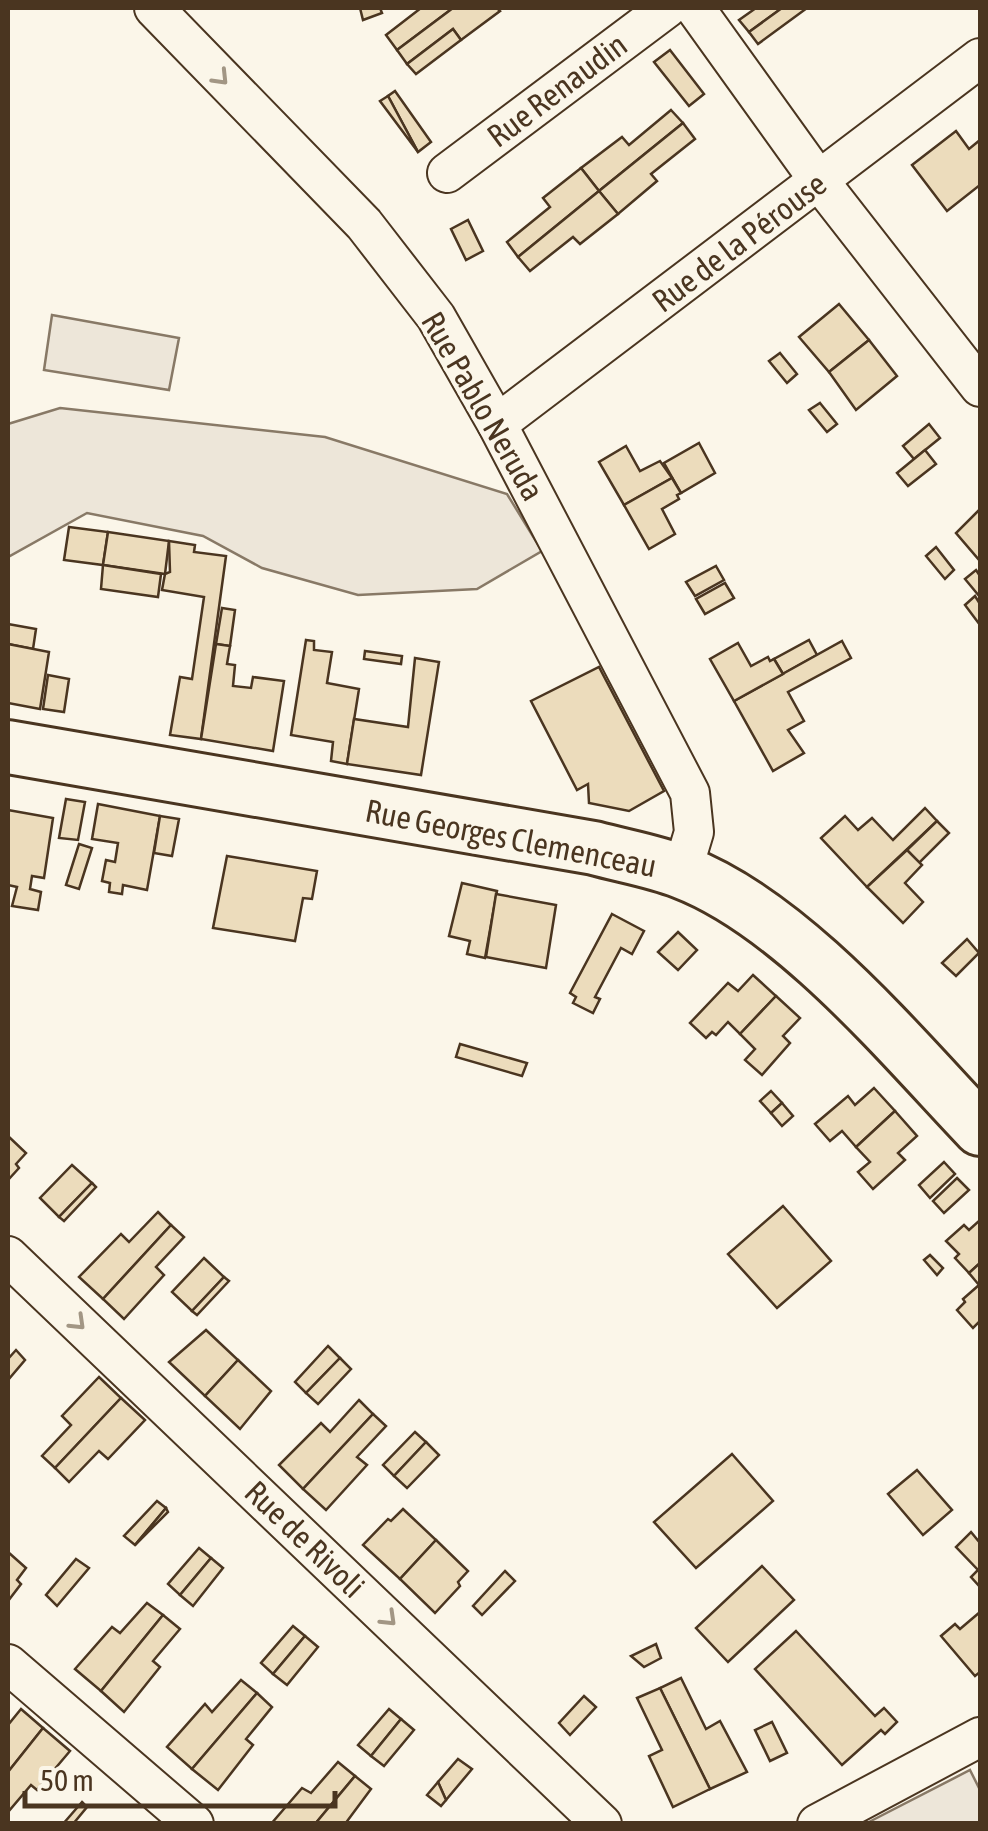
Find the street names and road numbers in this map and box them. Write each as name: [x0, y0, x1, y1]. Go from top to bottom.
street label: Rue Renaudin: [480, 26, 634, 154]
street label: Rue de la Pérouse: [645, 165, 833, 319]
street label: Rue Pablo Neruda: [414, 305, 552, 507]
street label: Rue Georges Clemenceau: [362, 792, 660, 884]
street label: Rue de Rivoli: [238, 1473, 372, 1605]

